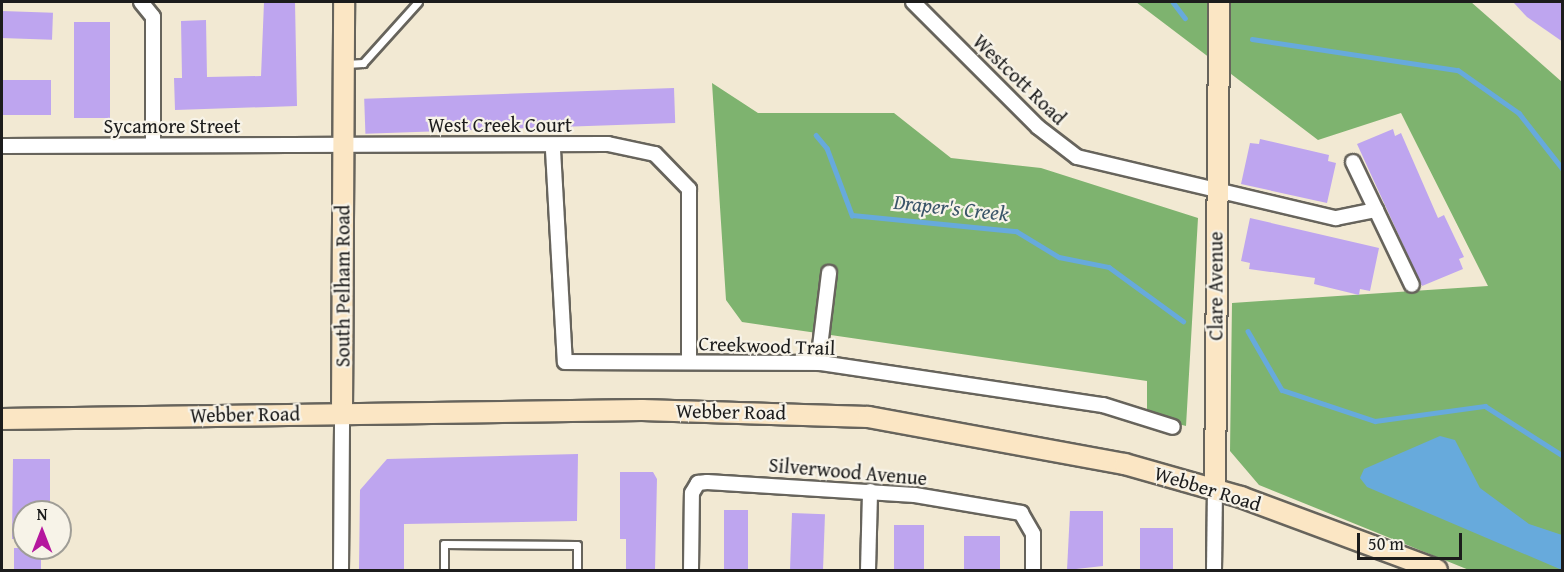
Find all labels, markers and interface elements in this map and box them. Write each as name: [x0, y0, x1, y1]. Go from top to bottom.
street label: Westcott Road: [968, 29, 1072, 129]
street label: West Creek Court: [428, 112, 572, 136]
street label: Sycamore Street: [104, 113, 240, 137]
water label: Draper's Creek: [892, 189, 1010, 227]
street label: South Pelham Road: [330, 205, 354, 367]
street label: Clare Avenue: [1203, 231, 1227, 341]
street label: Creekwood Trail: [698, 331, 836, 359]
street label: Webber Road: [676, 398, 786, 424]
street label: Webber Road: [190, 401, 300, 427]
street label: Silverwood Avenue: [768, 452, 928, 490]
street label: Webber Road: [1152, 460, 1264, 516]
north arrow: [12, 500, 72, 560]
text: N: [37, 502, 47, 526]
scale bar: [1360, 521, 1465, 559]
text: 50 m: [1368, 530, 1404, 557]

